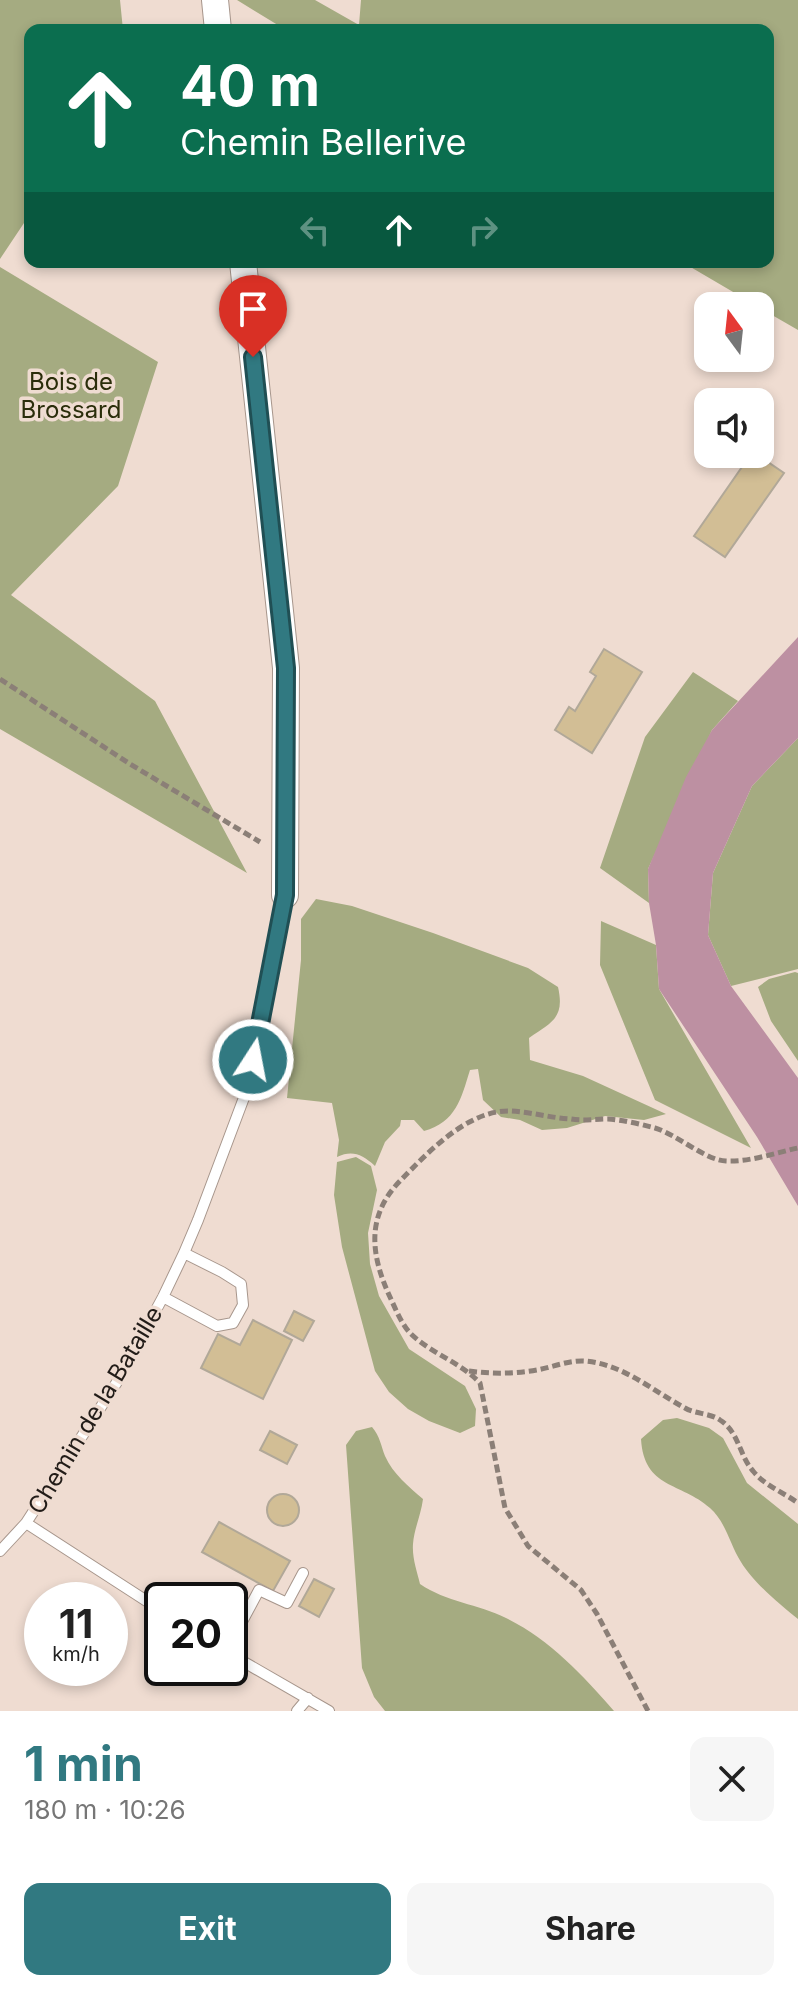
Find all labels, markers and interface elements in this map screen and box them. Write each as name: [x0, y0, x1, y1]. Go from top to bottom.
text: 40 m: [180, 52, 320, 120]
icon: ahead: [48, 56, 152, 160]
text: Chemin Bellerive: [180, 120, 467, 164]
icon: left: [293, 208, 337, 252]
icon: ahead: [377, 208, 421, 252]
icon: right: [461, 208, 505, 252]
pin: [219, 275, 287, 357]
icon: arrive: [231, 287, 275, 331]
north arrow: [694, 292, 774, 372]
map controls: [694, 292, 774, 468]
park label: Bois de Brossard: [21, 367, 121, 424]
button: sound: [694, 388, 774, 468]
position arrow: [211, 1018, 295, 1102]
street label: Chemin de la Bataille: [22, 1301, 168, 1519]
speed limit sign: 20: [144, 1582, 248, 1686]
text: 11: [59, 1599, 93, 1648]
text: km/h: [52, 1642, 100, 1666]
text: 1 min: [24, 1734, 143, 1793]
button: close: [690, 1737, 774, 1821]
text: 180 m · 10:26: [24, 1794, 186, 1825]
button: Exit: [24, 1883, 391, 1975]
button: Share: [407, 1883, 774, 1975]

